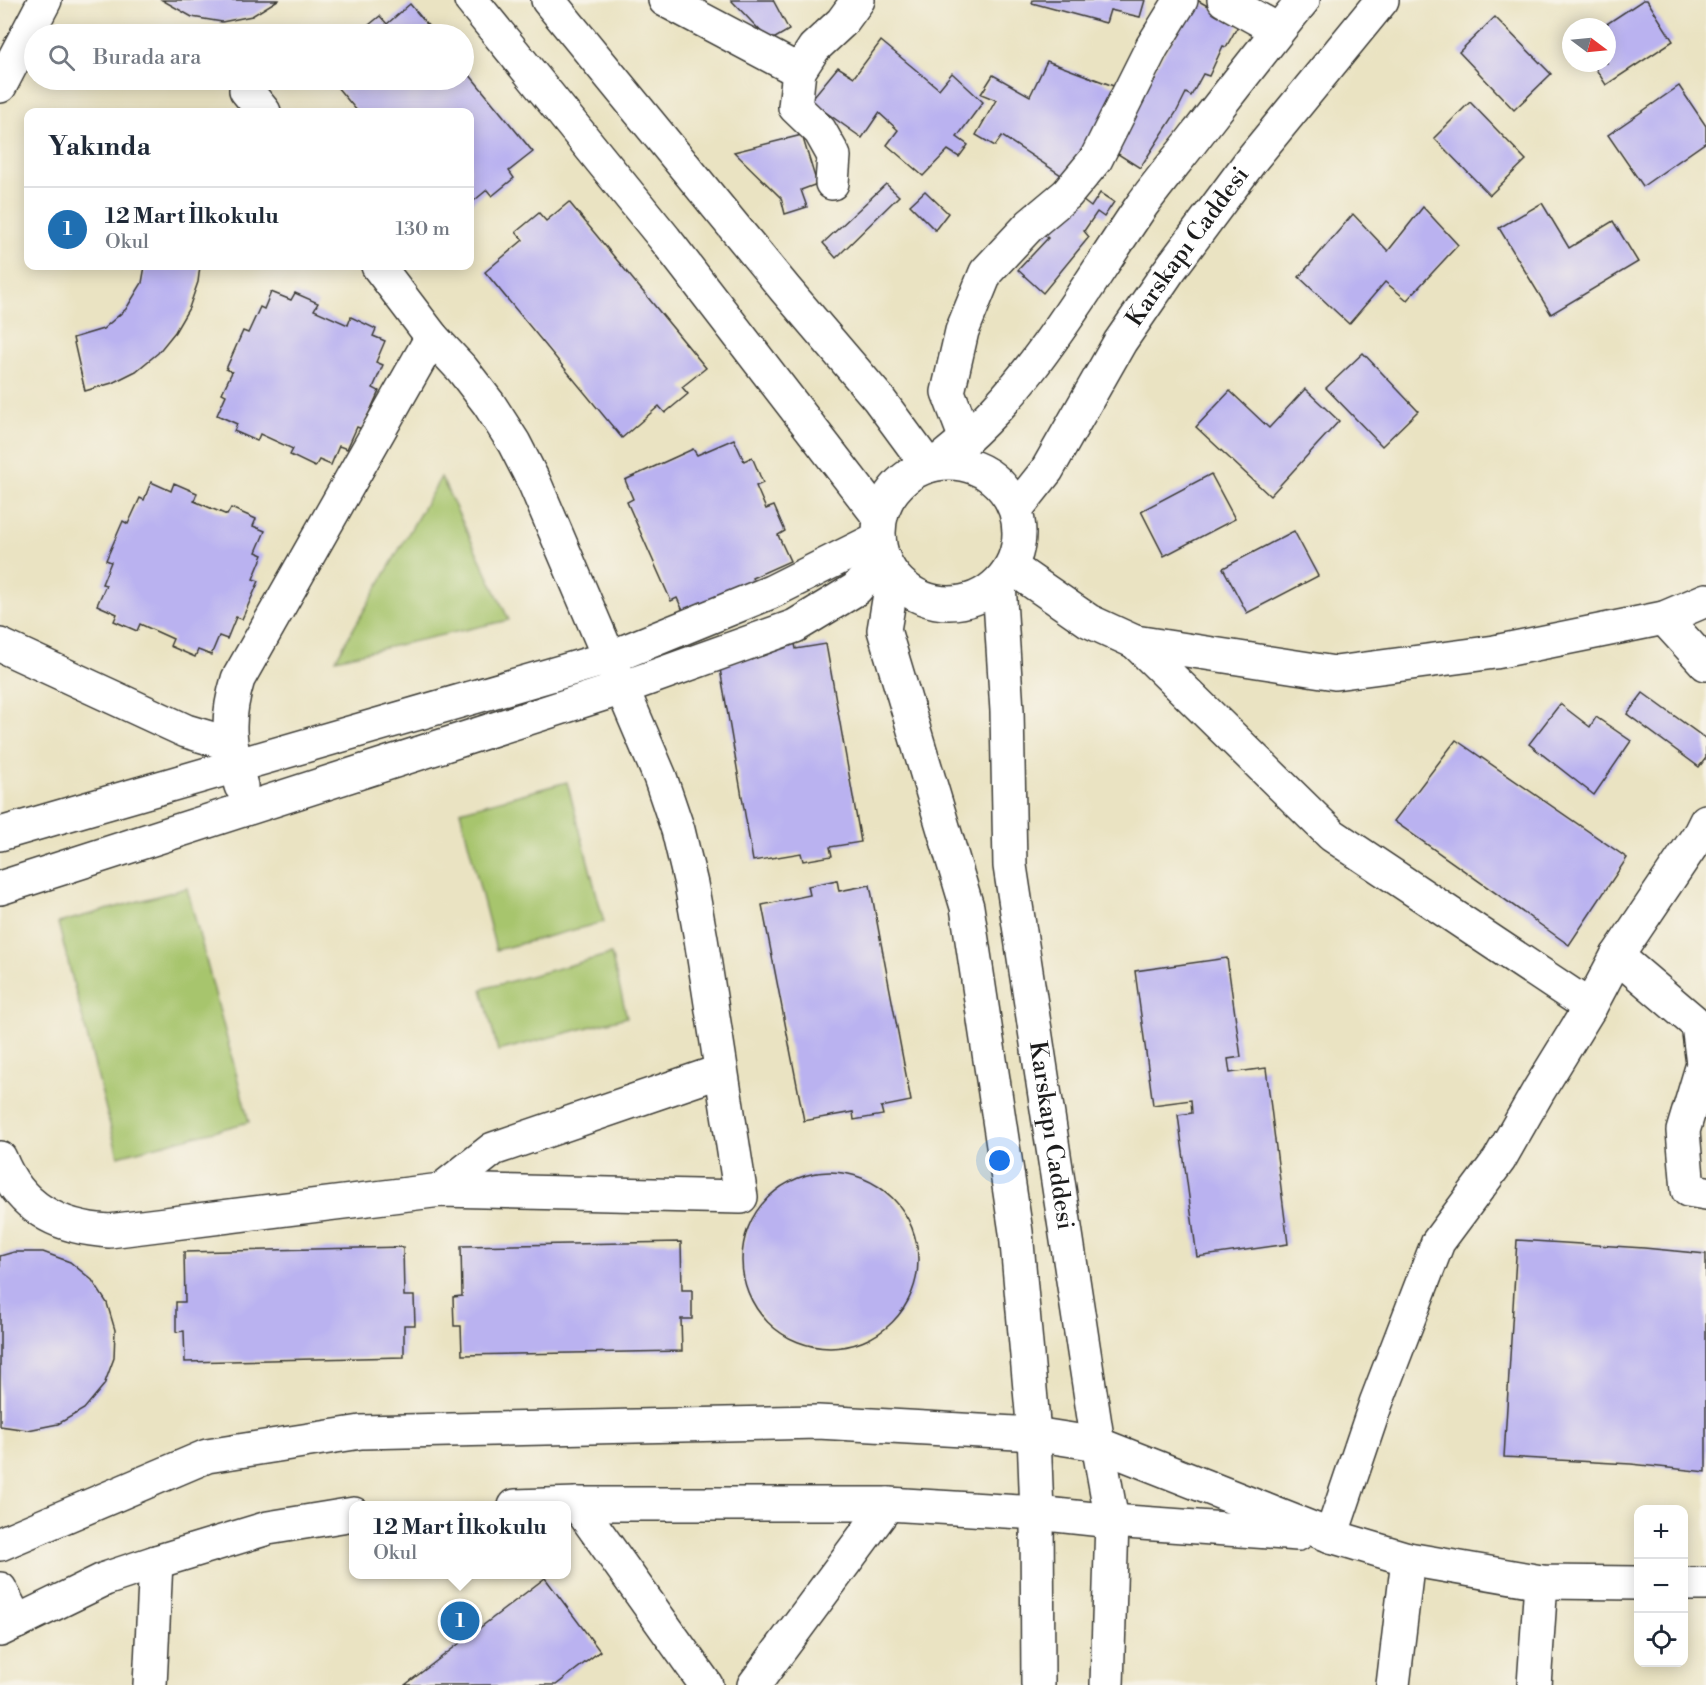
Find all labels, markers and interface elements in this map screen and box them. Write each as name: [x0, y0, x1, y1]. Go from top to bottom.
north arrow: [1562, 18, 1616, 72]
search box: [24, 24, 474, 90]
icon: search: [45, 41, 78, 74]
text: Burada ara: [93, 44, 201, 71]
text: Yakında: [48, 131, 151, 163]
street label: Karskapı Caddesi: [1120, 161, 1256, 333]
text: 12 Mart İlkokulu: [105, 203, 279, 230]
text: 1: [63, 217, 72, 242]
text: 130 m: [395, 217, 450, 242]
text: Okul: [105, 230, 149, 255]
street label: Karskapı Caddesi: [1022, 1039, 1080, 1232]
your location: [985, 1146, 1014, 1175]
popup: [349, 1501, 571, 1579]
map controls: [1634, 1505, 1688, 1667]
button: +: [1634, 1505, 1688, 1559]
text: 12 Mart İlkokulu: [373, 1514, 547, 1541]
text: Okul: [373, 1541, 417, 1566]
button: −: [1634, 1559, 1688, 1613]
pin: 1: [440, 1598, 480, 1644]
button: locate: [1634, 1613, 1688, 1667]

